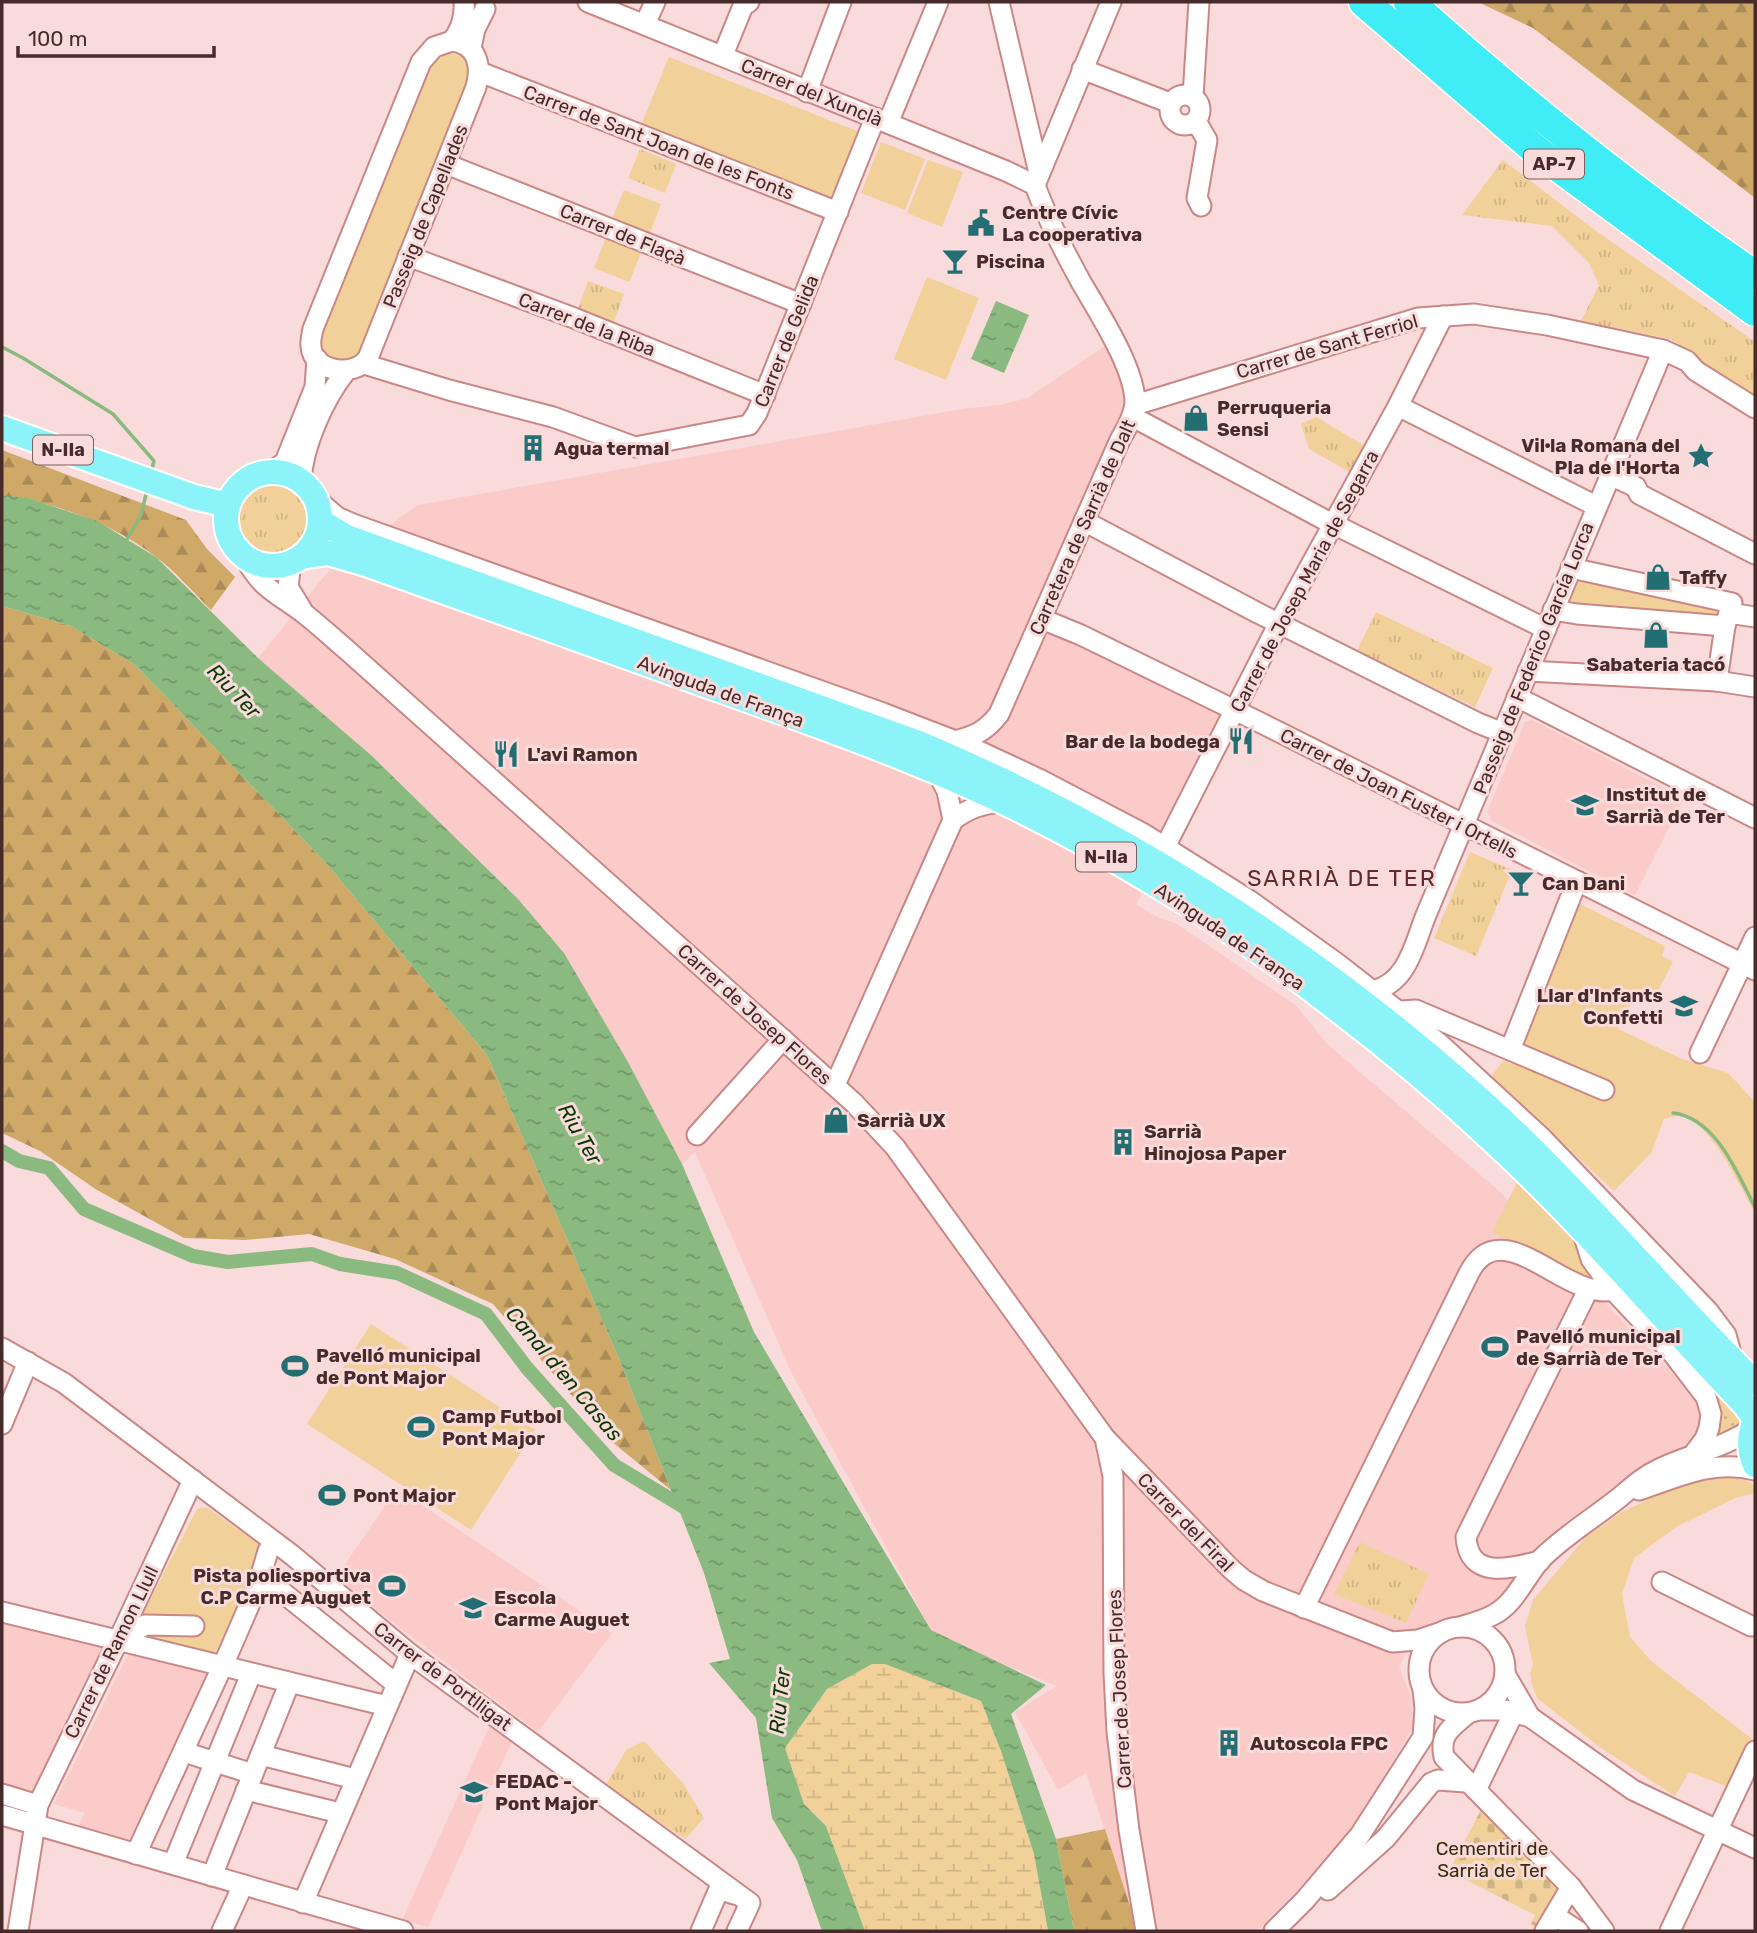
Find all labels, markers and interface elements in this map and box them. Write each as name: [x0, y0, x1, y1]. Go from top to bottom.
scale bar: [18, 14, 214, 58]
text: 100 m: [28, 26, 87, 51]
street label: Carrer del Xunclà: [738, 54, 886, 131]
street label: Carrer de Sant Joan de les Fonts: [520, 80, 797, 205]
street label: Passeig de Capellades: [378, 121, 473, 311]
road number: AP-7: [1524, 149, 1584, 178]
street label: Carrer de Flaçà: [557, 199, 689, 270]
place label: Centre Cívic La cooperativa: [1002, 201, 1142, 246]
public building icon: Centre Cívic La cooperativa: [966, 208, 996, 238]
bar icon: Piscina: [940, 246, 970, 276]
place label: Piscina: [976, 250, 1045, 273]
street label: Carrer de Gelida: [749, 272, 823, 411]
street label: Carrer de la Riba: [515, 288, 658, 361]
street label: Carrer de Sant Ferriol: [1234, 310, 1421, 383]
place label: Perruqueria Sensi: [1217, 396, 1331, 441]
shop icon: Perruqueria Sensi: [1181, 403, 1211, 433]
street label: Carretera de Sarrià de Dalt: [1024, 415, 1141, 639]
building icon: Agua termal: [518, 433, 548, 463]
place label: Vil·la Romana del Pla de l'Horta: [1521, 434, 1680, 479]
road number: N-IIa: [33, 436, 93, 464]
place label: Agua termal: [554, 437, 669, 460]
place icon: Vil·la Romana del Pla de l'Horta: [1686, 441, 1716, 471]
street label: Carrer de Josep Maria de Segarra: [1225, 446, 1384, 716]
street label: Passeig de Federico García Lorca: [1468, 519, 1599, 797]
shop icon: Taffy: [1643, 562, 1673, 592]
place label: Taffy: [1679, 566, 1728, 589]
shop icon: Sabateria tacó: [1641, 620, 1671, 650]
street label: Avinguda de França: [634, 651, 807, 732]
place label: Sabateria tacó: [1587, 653, 1725, 676]
water label: Riu Ter: [202, 658, 267, 724]
street label: Carrer de Joan Fuster i Ortells: [1276, 723, 1521, 864]
restaurant icon: Bar de la bodega: [1226, 726, 1256, 756]
place label: Bar de la bodega: [1065, 730, 1220, 753]
restaurant icon: L'avi Ramon: [491, 739, 521, 769]
place label: L'avi Ramon: [527, 743, 638, 766]
place label: Institut de Sarrià de Ter: [1606, 783, 1725, 828]
school or university icon: Institut de Sarrià de Ter: [1570, 790, 1600, 820]
road number: N-IIa: [1076, 842, 1136, 872]
district label: SARRIÀ DE TER: [1247, 864, 1437, 892]
bar icon: Can Dani: [1506, 868, 1536, 898]
place label: Can Dani: [1542, 872, 1625, 895]
street label: Avinguda de França: [1151, 878, 1309, 995]
street label: Carrer de Josep Flores: [673, 939, 836, 1090]
place label: Llar d'Infants Confetti: [1537, 984, 1663, 1029]
school or university icon: Llar d'Infants Confetti: [1669, 991, 1699, 1021]
water label: Riu Ter: [553, 1099, 608, 1169]
shop icon: Sarrià UX: [821, 1105, 851, 1135]
place label: Sarrià UX: [857, 1109, 946, 1132]
place label: Sarrià Hinojosa Paper: [1144, 1120, 1287, 1165]
building icon: Sarrià Hinojosa Paper: [1108, 1127, 1138, 1157]
water label: Canal d'en Casas: [501, 1301, 628, 1446]
place label: Pavelló municipal de Sarrià de Ter: [1516, 1325, 1681, 1370]
sports icon: Pavelló municipal de Sarrià de Ter: [1480, 1332, 1510, 1362]
place label: Pavelló municipal de Pont Major: [316, 1344, 481, 1389]
sports icon: Pavelló municipal de Pont Major: [280, 1351, 310, 1381]
place label: Camp Futbol Pont Major: [442, 1405, 562, 1450]
sports icon: Camp Futbol Pont Major: [406, 1412, 436, 1442]
street label: Carrer del Firal: [1133, 1468, 1239, 1577]
sports icon: Pont Major: [317, 1480, 347, 1510]
place label: Pont Major: [353, 1484, 456, 1507]
street label: Carrer de Ramon Llull: [60, 1562, 163, 1742]
place label: Pista poliesportiva C.P Carme Auguet: [193, 1564, 371, 1609]
sports icon: Pista poliesportiva C.P Carme Auguet: [377, 1571, 407, 1601]
place label: Escola Carme Auguet: [494, 1586, 630, 1631]
street label: Carrer de Josep Flores: [1103, 1589, 1136, 1789]
school or university icon: Escola Carme Auguet: [458, 1593, 488, 1623]
street label: Carrer de Portlligat: [369, 1617, 517, 1736]
water label: Riu Ter: [764, 1666, 795, 1735]
building icon: Autoscola FPC: [1214, 1728, 1244, 1758]
place label: Autoscola FPC: [1250, 1732, 1388, 1755]
place label: FEDAC - Pont Major: [495, 1770, 598, 1815]
school or university icon: FEDAC - Pont Major: [459, 1777, 489, 1807]
park label: Cementiri de Sarrià de Ter: [1436, 1837, 1548, 1882]

